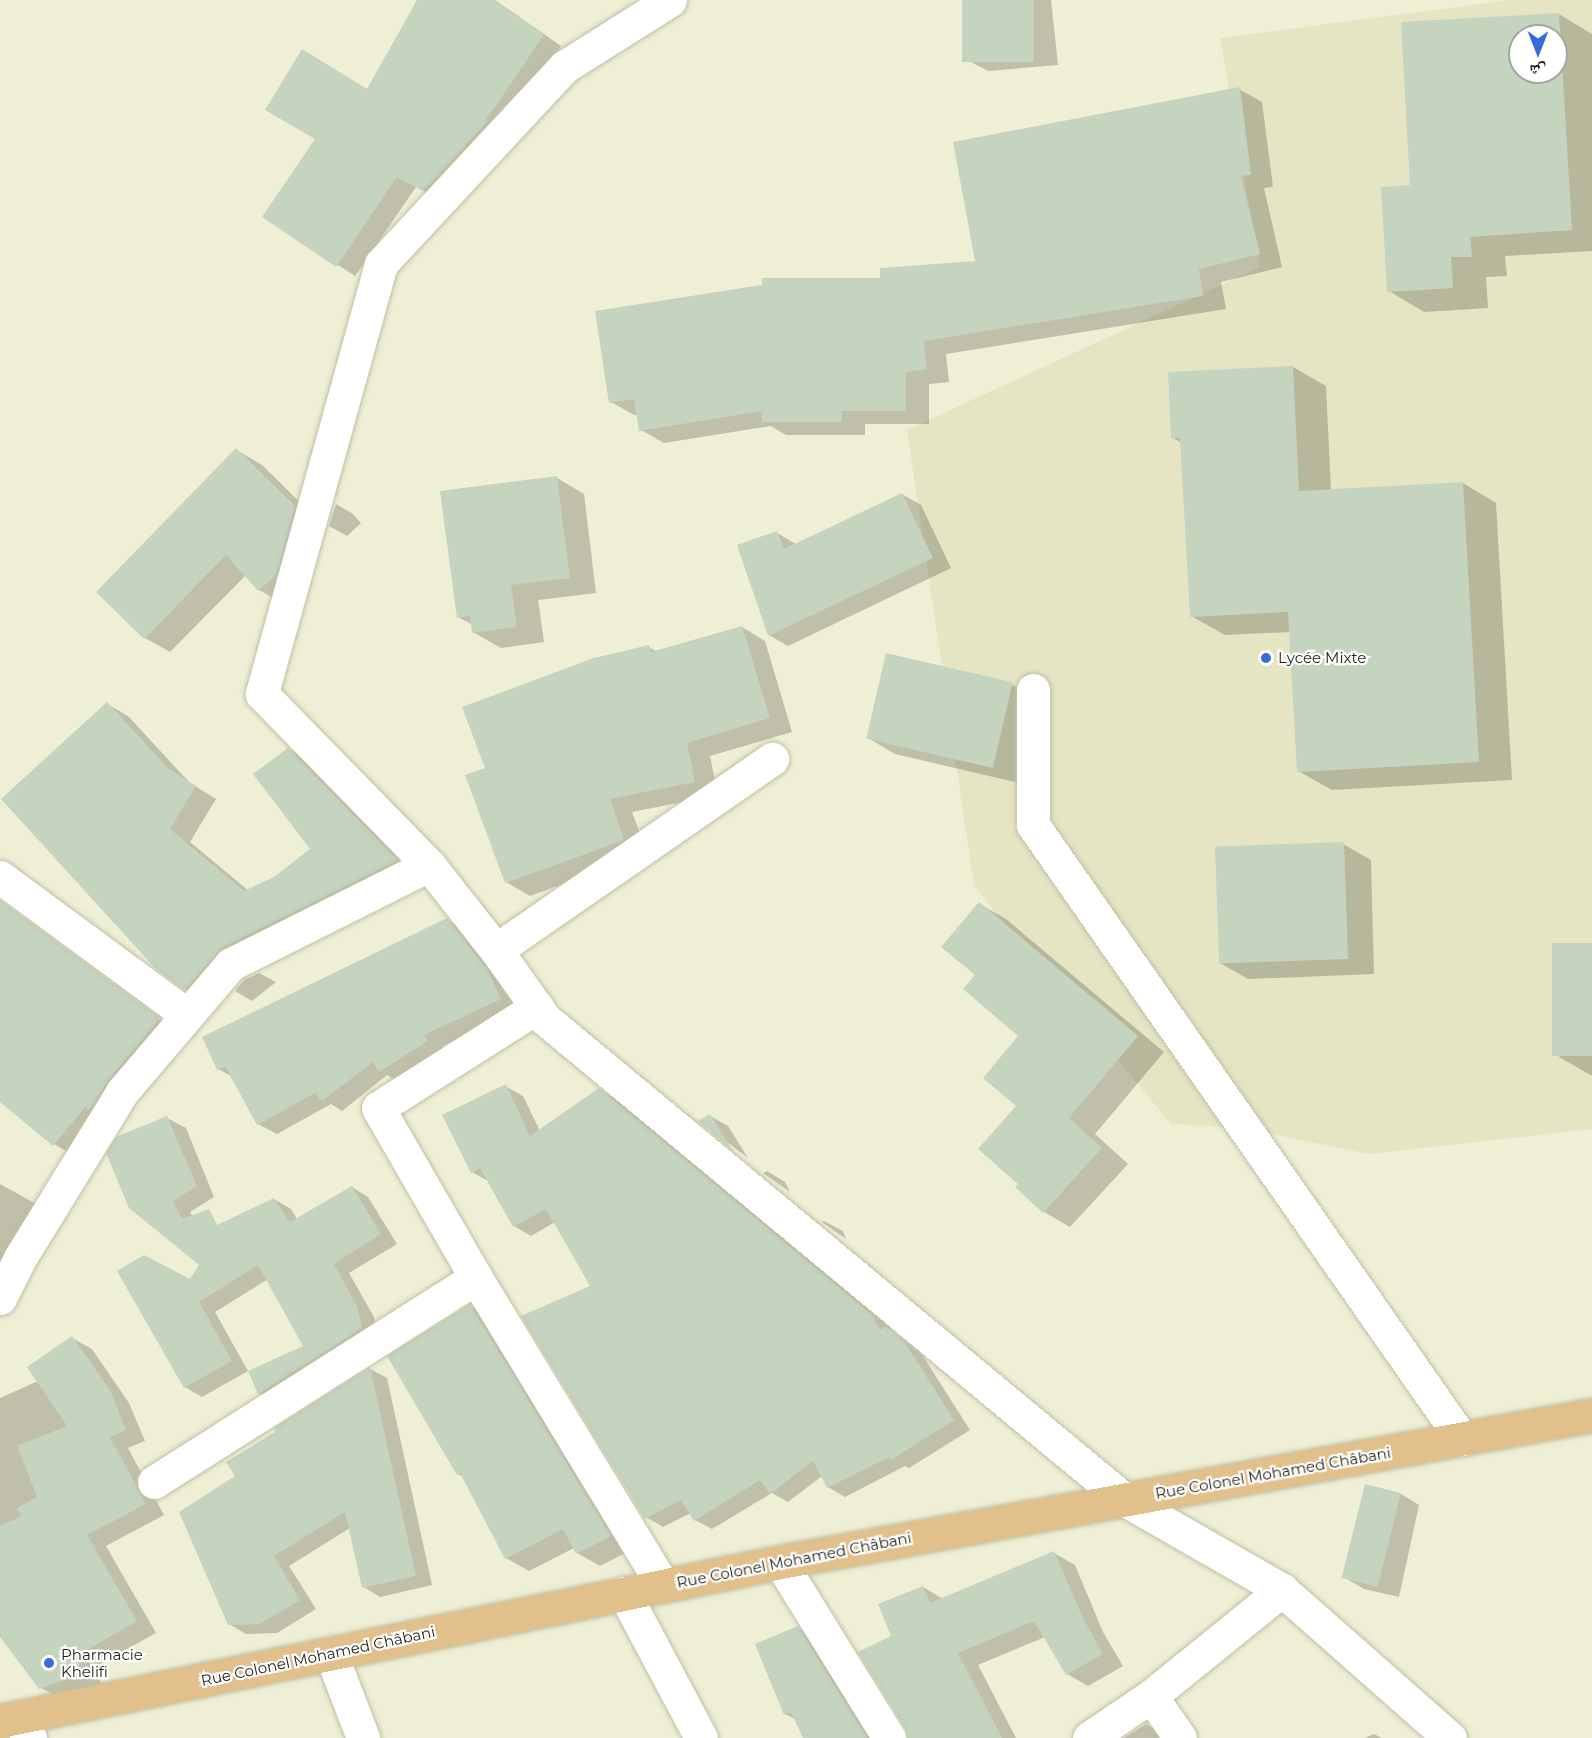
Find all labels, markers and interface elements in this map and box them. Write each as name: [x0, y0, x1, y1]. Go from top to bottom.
north arrow: [1508, 24, 1568, 84]
text: ش: [1530, 61, 1547, 80]
place label: Lycée Mixte: [1278, 649, 1366, 667]
marker: Lycée Mixte: [1259, 651, 1273, 665]
street label: Rue Colonel Mohamed Châbani: [1154, 1443, 1392, 1503]
street label: Rue Colonel Mohamed Châbani: [675, 1528, 913, 1592]
street label: Rue Colonel Mohamed Châbani: [199, 1622, 437, 1690]
place label: Pharmacie Khelifi: [61, 1645, 143, 1680]
marker: Pharmacie Khelifi: [42, 1656, 56, 1670]

